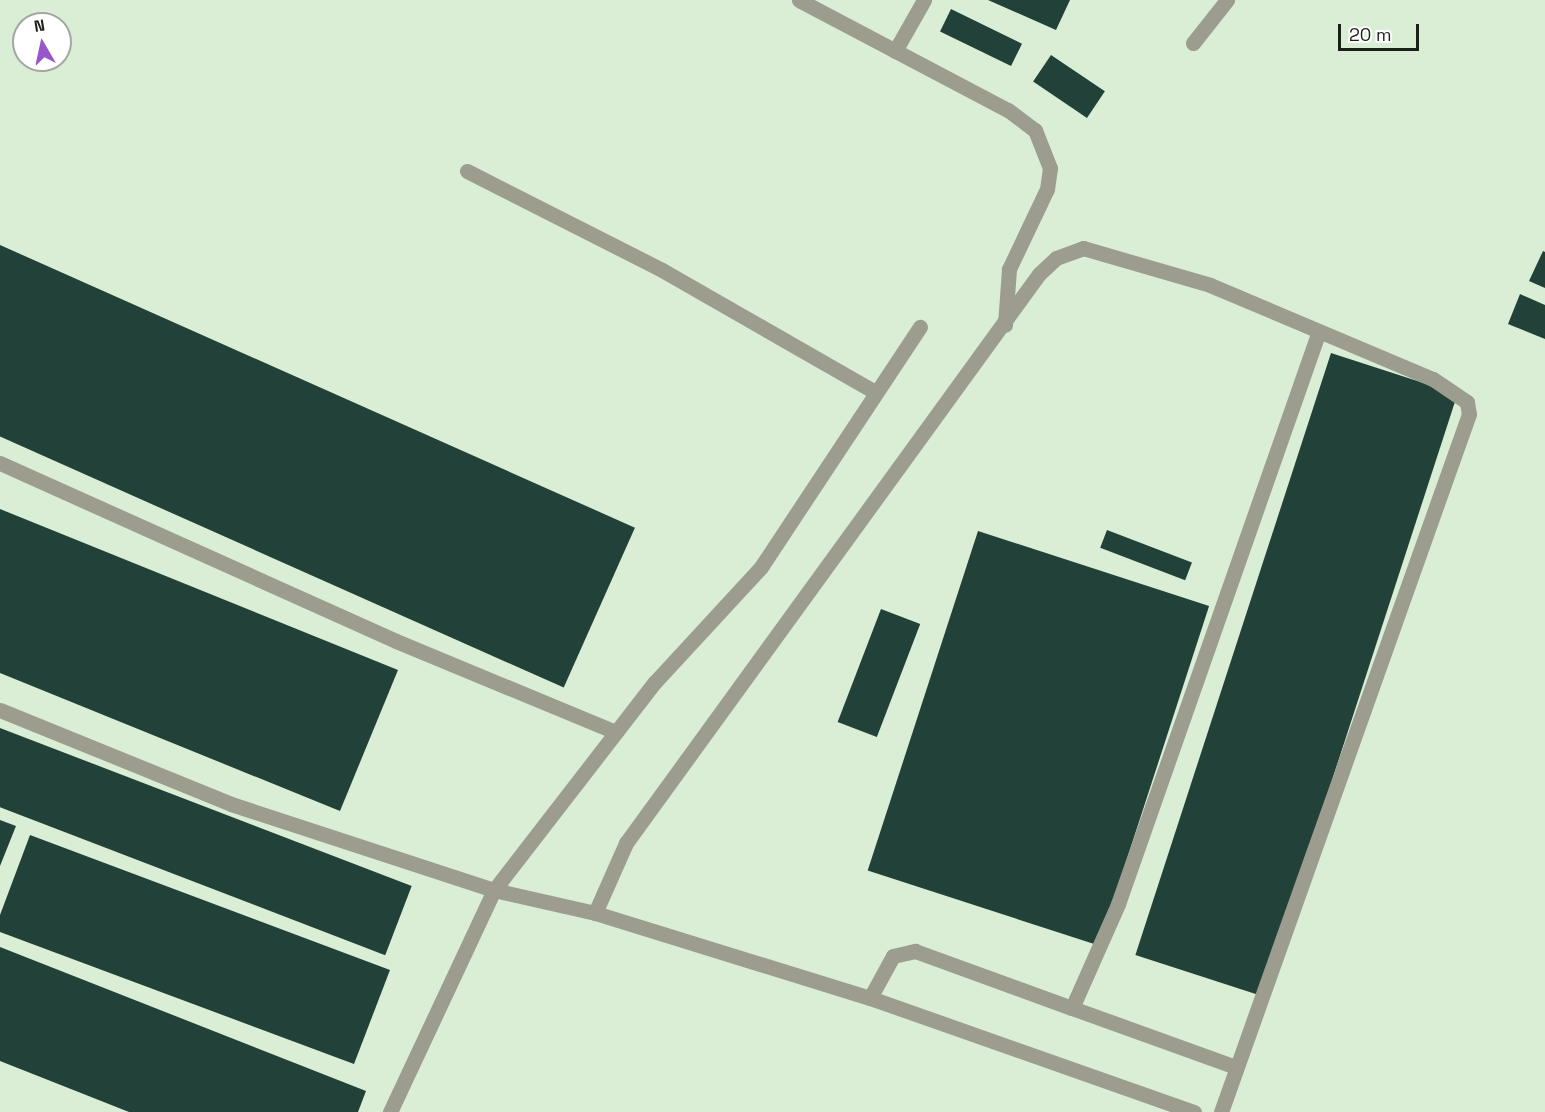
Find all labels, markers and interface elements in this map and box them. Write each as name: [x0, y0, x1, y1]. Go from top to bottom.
north arrow: [12, 12, 72, 72]
scale bar: [1341, 12, 1422, 50]
text: N: [32, 14, 46, 37]
text: 20 m: [1349, 23, 1392, 46]

